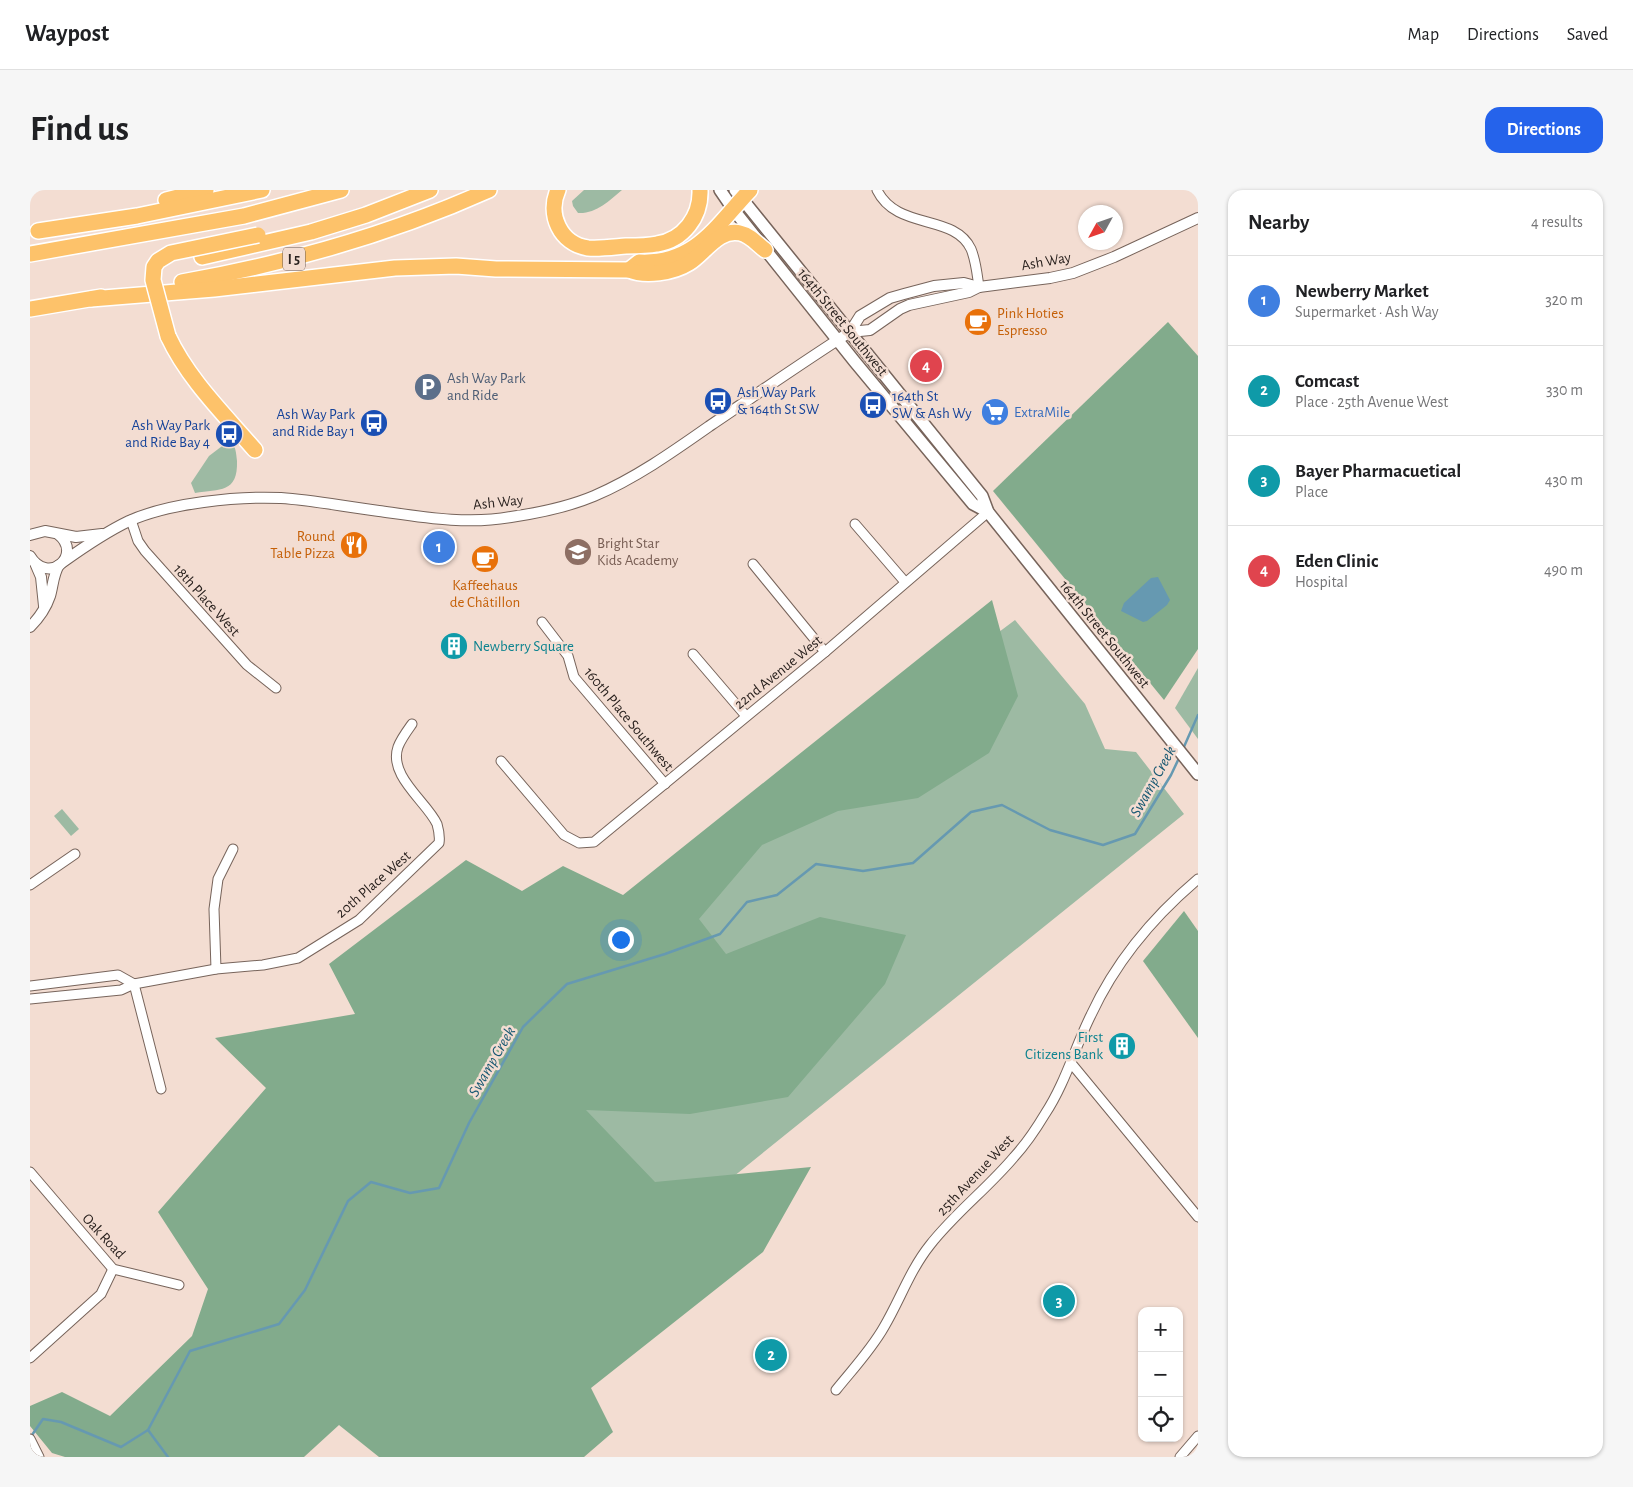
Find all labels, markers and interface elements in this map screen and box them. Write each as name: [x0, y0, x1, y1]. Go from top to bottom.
text: Waypost: [25, 22, 109, 46]
text: Map: [1408, 26, 1439, 44]
text: Directions: [1467, 26, 1539, 44]
text: Saved: [1567, 26, 1608, 44]
button: Directions: [1485, 107, 1603, 153]
text: Find us: [30, 112, 129, 147]
north arrow: [1078, 205, 1123, 250]
text: Nearby: [1248, 212, 1309, 233]
text: 4 results: [1531, 214, 1583, 230]
road number: I 5: [283, 248, 305, 270]
street label: Ash Way: [1020, 250, 1073, 273]
street label: 164th Street Southwest: [795, 266, 891, 379]
text: Newberry Market: [1295, 282, 1429, 301]
text: 1: [1261, 292, 1267, 308]
text: 320 m: [1545, 292, 1583, 308]
text: Supermarket · Ash Way: [1295, 304, 1439, 320]
place label: Pink Hoties Espresso: [997, 306, 1064, 338]
cafe icon: Pink Hoties Espresso: [963, 307, 993, 337]
pin: 4: [910, 347, 942, 385]
place label: Ash Way Park and Ride: [447, 371, 526, 403]
parking icon: Ash Way Park and Ride: [413, 372, 443, 402]
text: Comcast: [1295, 372, 1359, 391]
text: 2: [1260, 382, 1268, 398]
text: 330 m: [1546, 382, 1583, 398]
place label: Ash Way Park & 164th St SW: [737, 385, 820, 417]
bus stop icon: Ash Way Park & 164th St SW: [703, 386, 733, 416]
place label: 164th St SW & Ash Wy: [892, 389, 972, 421]
bus stop icon: 164th St SW & Ash Wy: [858, 390, 888, 420]
text: Place · 25th Avenue West: [1295, 394, 1448, 410]
supermarket icon: ExtraMile: [980, 397, 1010, 427]
place label: ExtraMile: [1014, 405, 1070, 420]
place label: Ash Way Park and Ride Bay 1: [272, 407, 355, 439]
bus stop icon: Ash Way Park and Ride Bay 1: [359, 408, 389, 438]
place label: Ash Way Park and Ride Bay 4: [125, 418, 210, 450]
bus stop icon: Ash Way Park and Ride Bay 4: [214, 419, 244, 449]
text: Bayer Pharmacuetical: [1295, 462, 1461, 481]
text: 3: [1261, 472, 1267, 488]
text: 430 m: [1545, 472, 1583, 488]
text: Place: [1295, 484, 1328, 500]
street label: Ash Way: [472, 492, 524, 513]
pin: 1: [423, 528, 455, 566]
place label: Round Table Pizza: [270, 529, 335, 561]
restaurant icon: Round Table Pizza: [339, 530, 369, 560]
place label: Bright Star Kids Academy: [597, 536, 679, 568]
school or university icon: Bright Star Kids Academy: [563, 537, 593, 567]
cafe icon: Kaffeehaus de Châtillon: [470, 544, 500, 574]
text: Eden Clinic: [1295, 552, 1378, 571]
street label: 18th Place West: [171, 562, 243, 639]
text: 4: [1260, 562, 1268, 578]
text: 490 m: [1544, 562, 1583, 578]
text: Hospital: [1295, 574, 1348, 590]
place label: Kaffeehaus de Châtillon: [450, 578, 520, 610]
street label: 164th Street Southwest: [1057, 578, 1153, 691]
building icon: Newberry Square: [439, 631, 469, 661]
street label: 22nd Avenue West: [732, 633, 825, 712]
place label: Newberry Square: [473, 639, 574, 654]
street label: 160th Place Southwest: [581, 665, 676, 774]
water label: Swamp Creek: [1127, 744, 1180, 820]
street label: 20th Place West: [333, 848, 414, 921]
your location: [608, 927, 634, 953]
water label: Swamp Creek: [465, 1024, 519, 1100]
place label: First Citizens Bank: [1025, 1030, 1103, 1062]
building icon: First Citizens Bank: [1107, 1031, 1137, 1061]
street label: 25th Avenue West: [934, 1132, 1017, 1219]
street label: Oak Road: [79, 1211, 128, 1262]
pin: 3: [1043, 1282, 1075, 1320]
map controls: [1138, 1307, 1183, 1442]
button: +: [1138, 1307, 1183, 1352]
pin: 2: [755, 1336, 787, 1374]
button: −: [1138, 1352, 1183, 1397]
button: locate: [1138, 1397, 1183, 1442]

